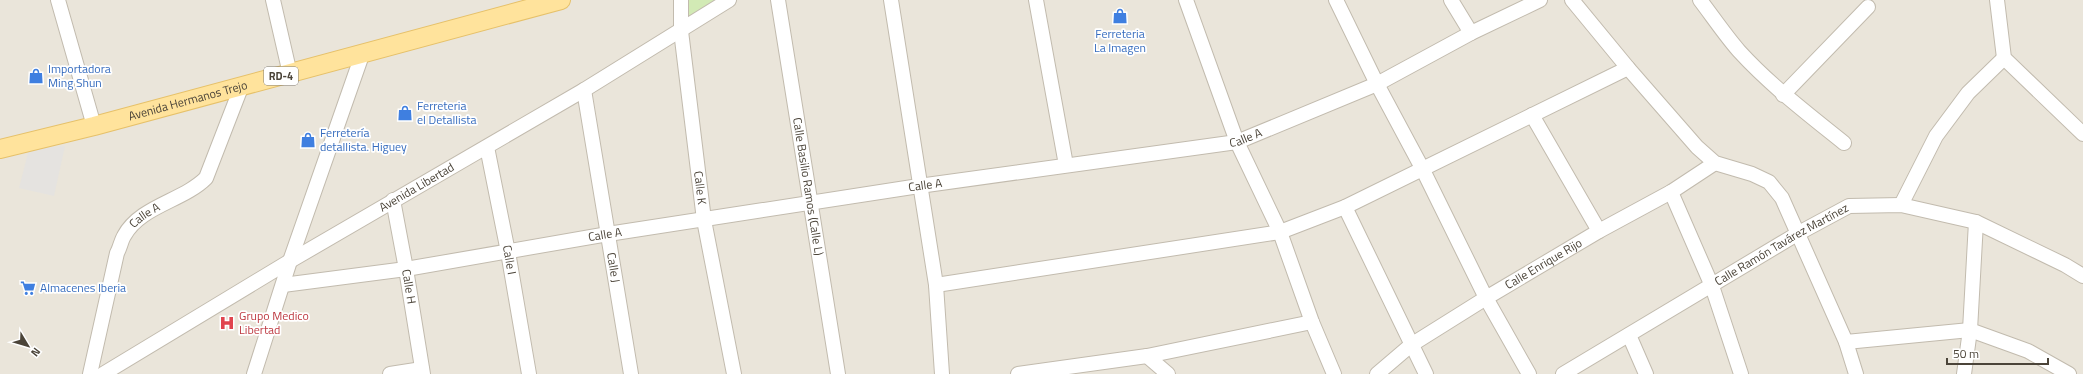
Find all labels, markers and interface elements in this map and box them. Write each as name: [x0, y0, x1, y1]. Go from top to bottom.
shop icon: Ferreteria La Imagen: [1111, 7, 1129, 25]
place label: Ferreteria La Imagen: [1094, 24, 1146, 57]
place label: Importadora Ming Shun: [48, 59, 111, 92]
shop icon: Importadora Ming Shun: [27, 67, 45, 85]
road number: RD-4: [264, 67, 298, 85]
street label: Avenida Hermanos Trejo: [126, 75, 249, 125]
place label: Ferreteria el Detallista: [417, 96, 476, 129]
shop icon: Ferreteria el Detallista: [396, 104, 414, 122]
street label: Calle Basilio Ramos (Calle L): [788, 116, 829, 257]
place label: Ferretería detallista. Higuey: [320, 123, 407, 156]
street label: Calle A: [1228, 123, 1265, 152]
shop icon: Ferretería detallista. Higuey: [299, 131, 317, 149]
street label: Avenida Libertad: [375, 158, 458, 216]
street label: Calle K: [689, 170, 712, 206]
street label: Calle A: [907, 173, 943, 197]
street label: Calle A: [124, 197, 163, 232]
street label: Calle Ramón Tavárez Martínez: [1711, 198, 1852, 290]
street label: Calle A: [587, 222, 623, 246]
street label: Calle Enrique Rijo: [1501, 233, 1586, 294]
street label: Calle I: [498, 243, 522, 276]
street label: Calle J: [602, 251, 626, 284]
street label: Calle H: [397, 268, 422, 305]
place label: Almacenes Iberia: [40, 278, 126, 297]
supermarket icon: Almacenes Iberia: [19, 279, 37, 297]
place label: Grupo Medico Libertad: [239, 306, 309, 339]
hospital icon: Grupo Medico Libertad: [218, 314, 236, 332]
north arrow: [8, 326, 48, 366]
scale bar: [1947, 340, 2048, 366]
text: N: [27, 344, 45, 360]
text: 50 m: [1953, 344, 1979, 363]

